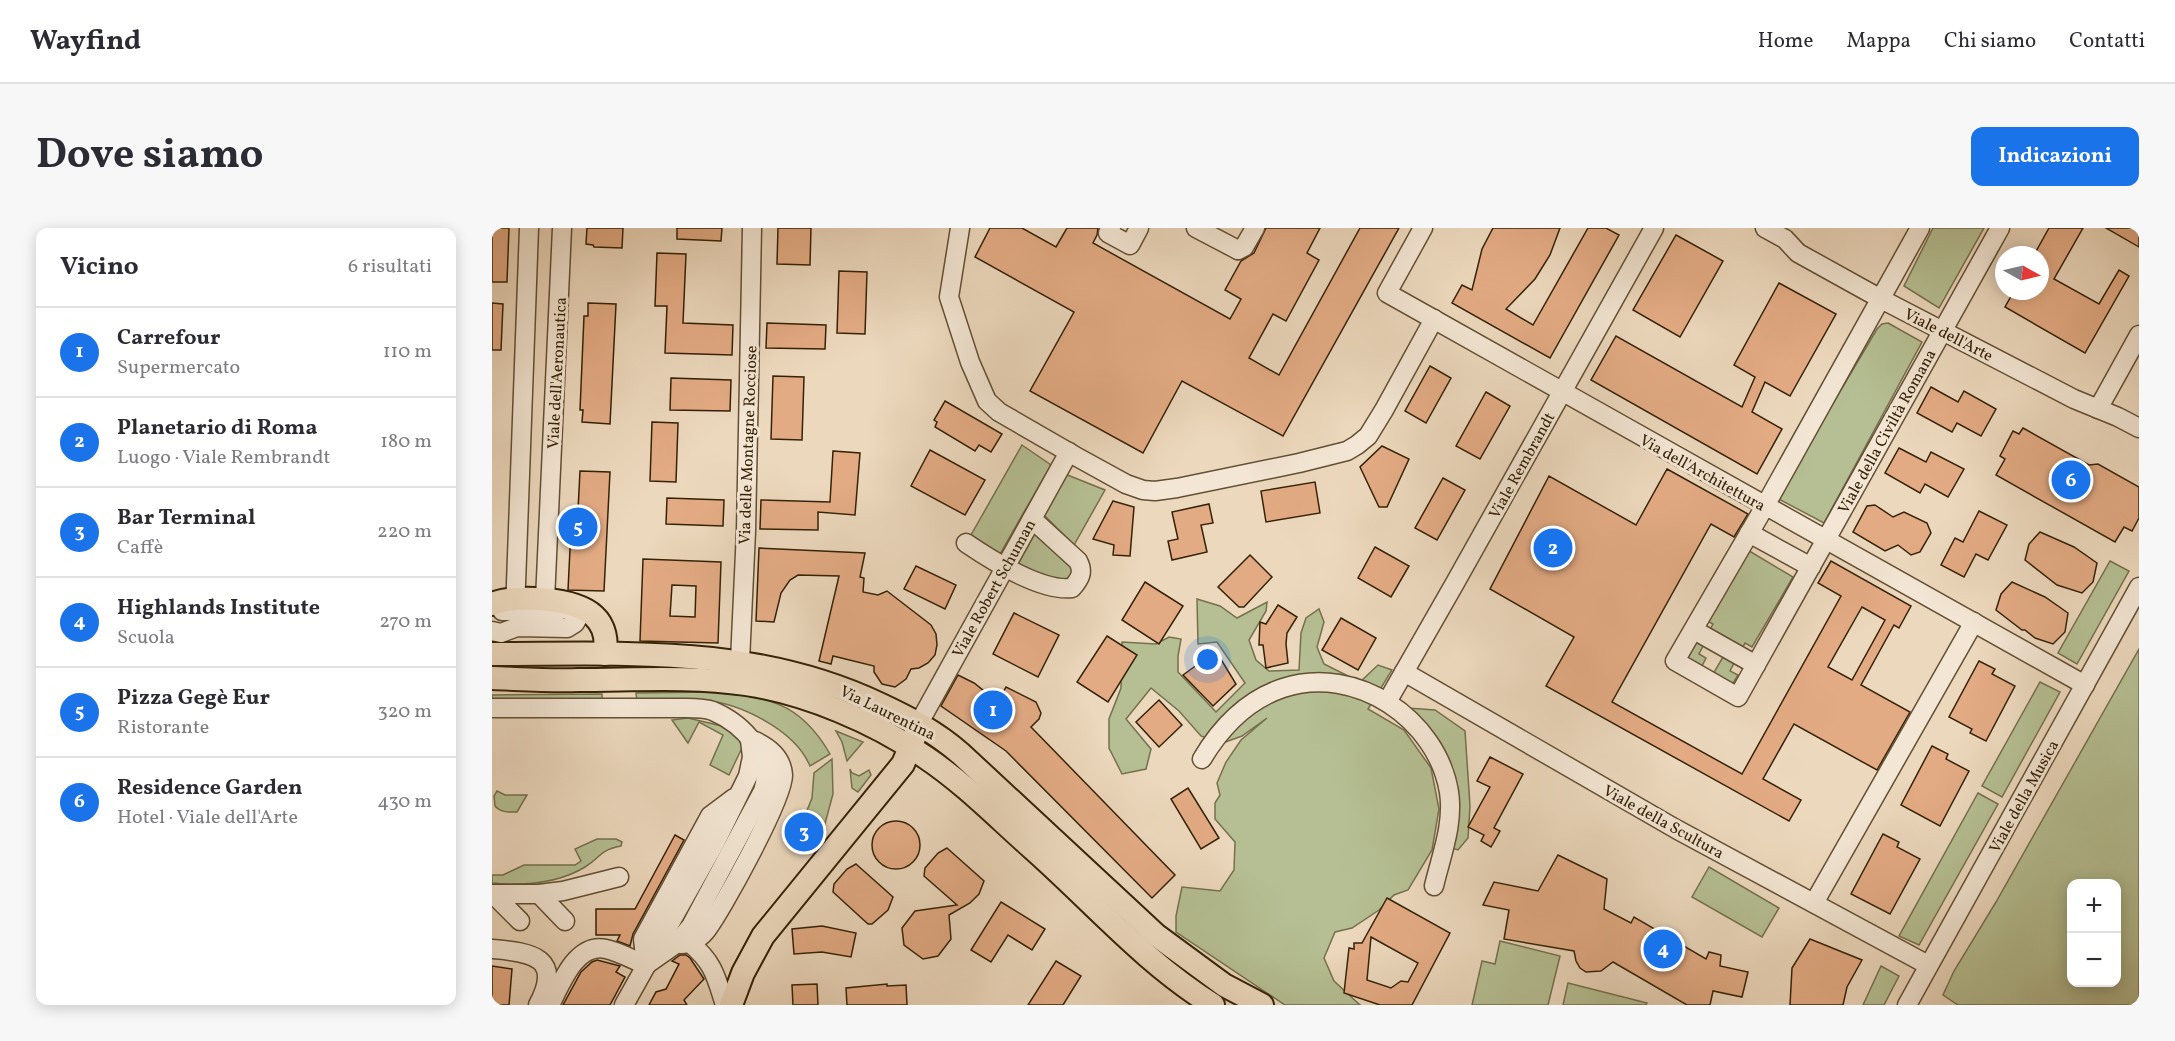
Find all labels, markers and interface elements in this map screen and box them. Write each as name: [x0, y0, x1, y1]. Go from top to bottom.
text: Wayfind: [30, 22, 141, 61]
text: Home: [1758, 27, 1813, 56]
text: Mappa: [1846, 27, 1911, 56]
text: Chi siamo: [1944, 27, 2036, 56]
text: Contatti: [2069, 27, 2145, 56]
text: Dove siamo: [36, 127, 264, 186]
button: Indicazioni: [1971, 127, 2139, 186]
north arrow: [1995, 246, 2049, 300]
text: Vicino: [60, 249, 139, 285]
text: 6 risultati: [348, 253, 432, 281]
street label: Viale dell'Aeronautica: [543, 297, 573, 450]
street label: Viale dell'Arte: [1900, 304, 1996, 368]
text: Carrefour: [117, 323, 220, 354]
text: 1: [75, 338, 84, 366]
text: 110 m: [383, 338, 432, 366]
street label: Via delle Montagne Rocciose: [735, 345, 763, 545]
street label: Viale della Civiltà Romana: [1833, 346, 1942, 518]
text: Supermercato: [117, 354, 240, 382]
street label: Viale Rembrandt: [1484, 408, 1561, 523]
text: Planetario di Roma: [117, 413, 317, 444]
text: 2: [74, 428, 85, 456]
text: 180 m: [380, 428, 432, 456]
street label: Via dell'Architettura: [1635, 430, 1769, 518]
text: Luogo · Viale Rembrandt: [117, 444, 330, 472]
pin: 6: [2052, 458, 2090, 502]
text: Bar Terminal: [117, 503, 256, 534]
pin: 5: [558, 504, 598, 550]
street label: Viale Robert Schuman: [948, 516, 1042, 662]
text: 3: [74, 518, 85, 546]
text: 220 m: [377, 518, 432, 546]
pin: 2: [1534, 526, 1572, 570]
text: Caffè: [117, 534, 163, 562]
text: Highlands Institute: [117, 593, 320, 624]
text: 4: [73, 608, 86, 636]
text: 270 m: [379, 608, 432, 636]
text: Scuola: [117, 624, 175, 652]
your location: [1193, 645, 1222, 674]
street label: Via Laurentina: [836, 681, 939, 746]
text: Pizza Gegè Eur: [117, 683, 270, 714]
pin: 1: [974, 688, 1012, 732]
text: 5: [75, 698, 84, 726]
text: 320 m: [377, 698, 432, 726]
text: Ristorante: [117, 714, 209, 742]
street label: Viale della Musica: [1985, 736, 2065, 858]
text: Residence Garden: [117, 773, 303, 804]
street label: Viale della Scultura: [1599, 780, 1727, 865]
text: 6: [74, 788, 85, 816]
text: 430 m: [377, 788, 432, 816]
text: Hotel · Viale dell'Arte: [117, 804, 298, 832]
pin: 3: [784, 810, 824, 854]
map controls: [2067, 879, 2121, 987]
button: +: [2067, 879, 2121, 933]
pin: 4: [1644, 926, 1682, 972]
button: −: [2067, 933, 2121, 987]

